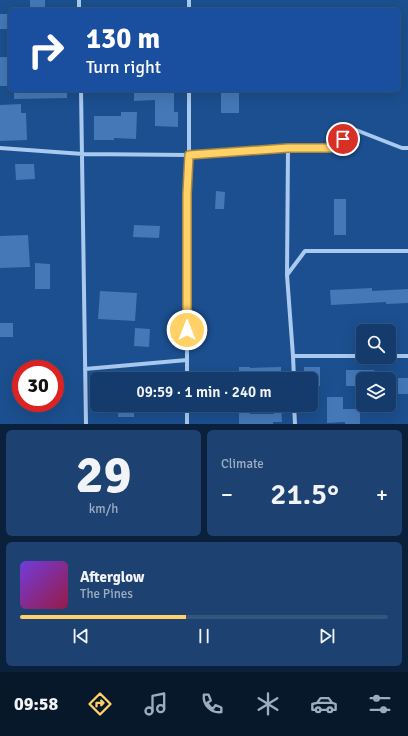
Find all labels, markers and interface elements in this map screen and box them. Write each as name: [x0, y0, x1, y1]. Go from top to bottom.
text: 130 m: [86, 22, 160, 56]
icon: right: [20, 24, 72, 76]
text: Turn right: [86, 56, 161, 78]
pin: [326, 122, 360, 156]
icon: arrive: [332, 128, 354, 150]
position arrow: [166, 309, 208, 351]
map controls: [356, 324, 396, 412]
button: search: [356, 324, 396, 364]
speed limit sign: 30: [12, 360, 64, 412]
button: layers: [356, 372, 396, 412]
text: 09:59 · 1 min · 240 m: [137, 383, 271, 401]
text: 29: [75, 443, 132, 507]
text: Climate: [221, 456, 264, 472]
text: 21.5°: [270, 476, 339, 513]
text: −: [221, 481, 233, 508]
text: +: [376, 481, 388, 508]
text: km/h: [89, 501, 118, 517]
text: Afterglow: [80, 568, 144, 586]
text: The Pines: [80, 586, 133, 602]
icon: previous: [70, 625, 92, 647]
icon: pause: [193, 625, 215, 647]
icon: next: [316, 625, 338, 647]
icon: directions: [86, 690, 114, 718]
icon: music: [142, 690, 170, 718]
icon: phone: [198, 690, 226, 718]
icon: climate: [254, 690, 282, 718]
icon: car: [310, 690, 338, 718]
icon: filters: [366, 690, 394, 718]
text: 09:58: [14, 693, 58, 715]

